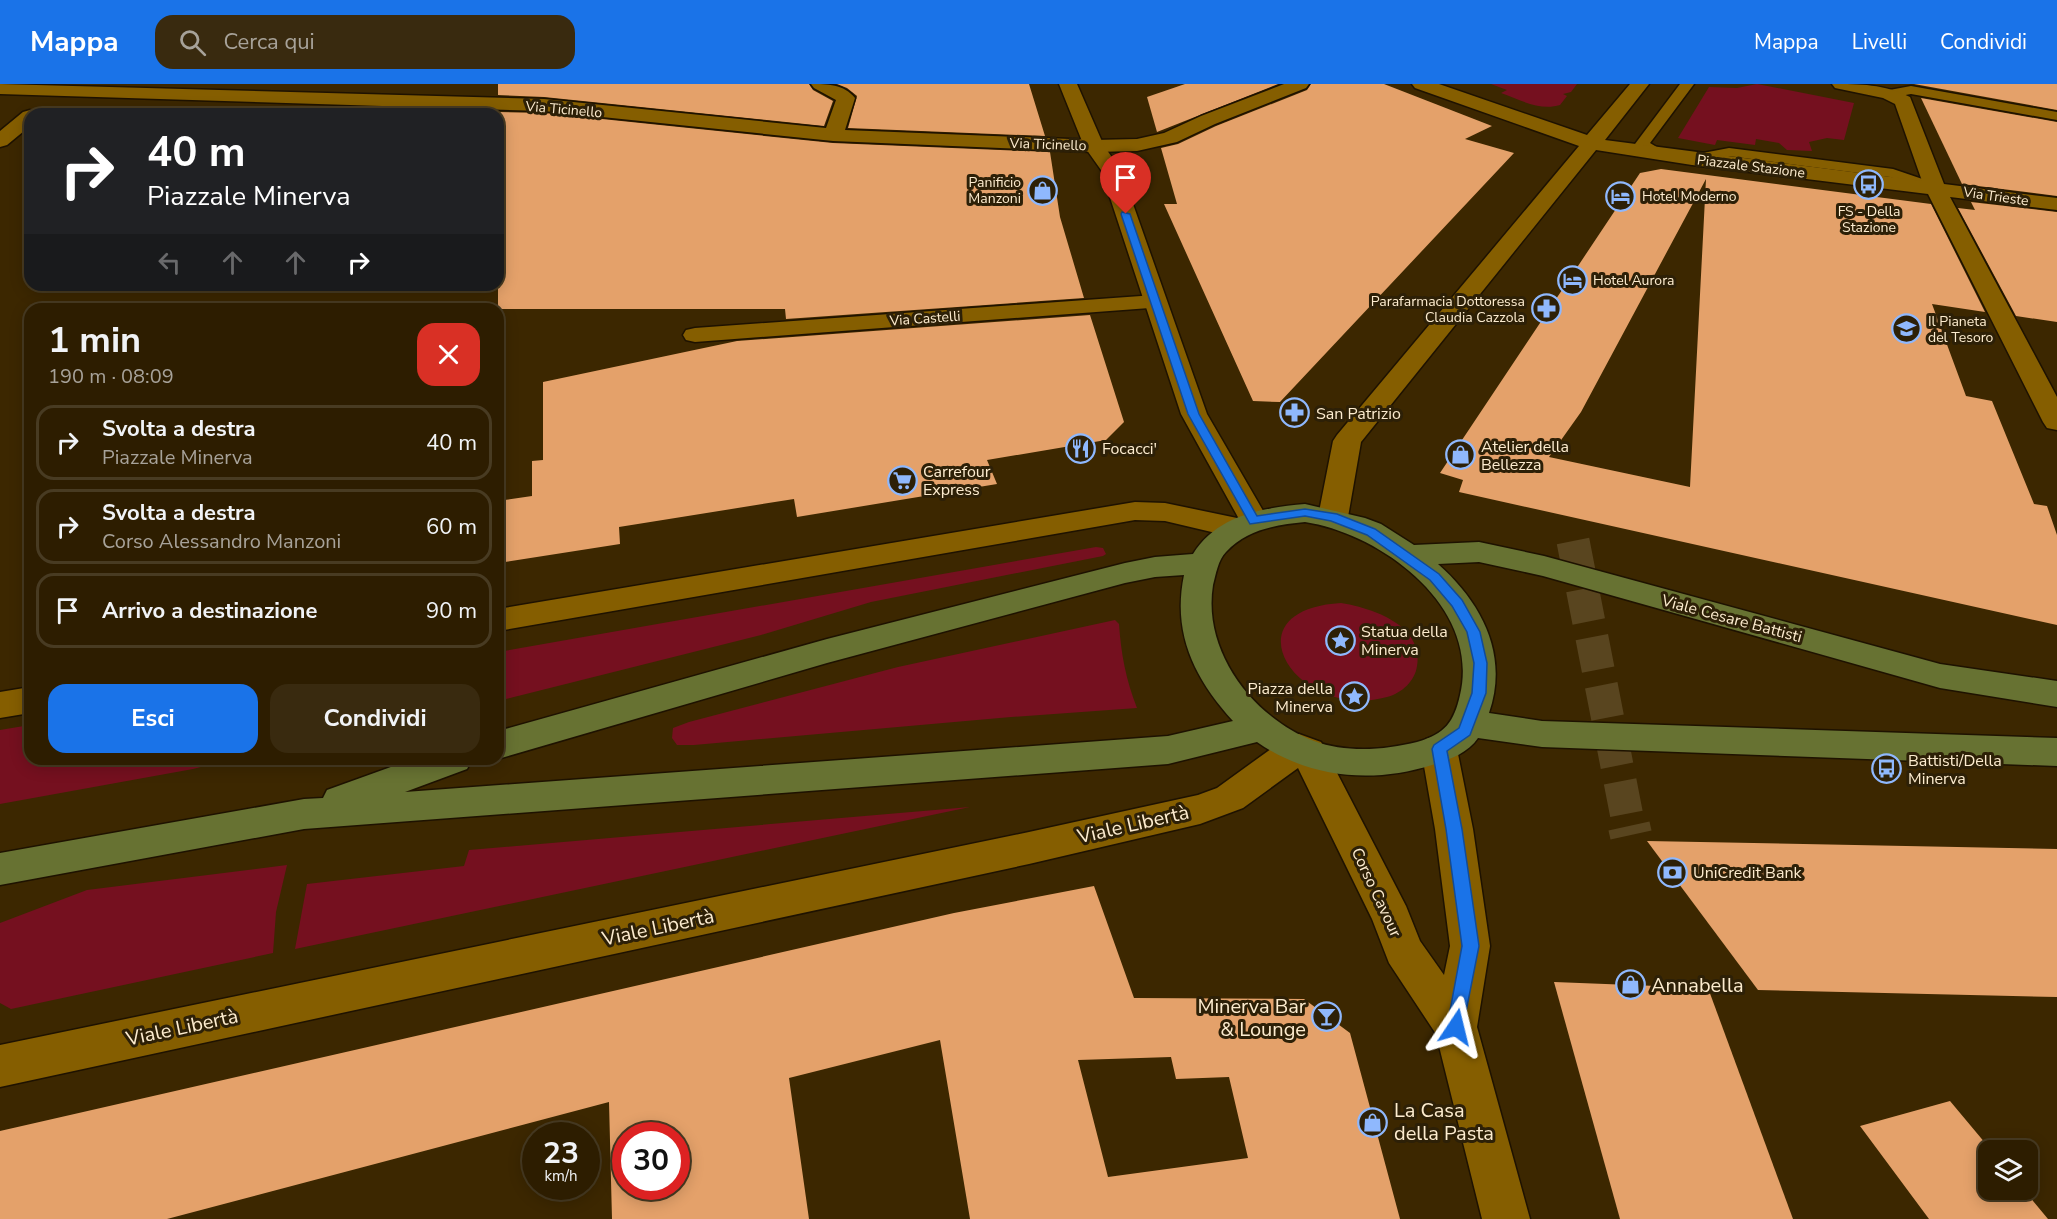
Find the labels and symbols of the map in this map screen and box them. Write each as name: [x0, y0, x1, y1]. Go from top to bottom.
street label: Via Ticinello: [524, 97, 603, 122]
street label: Via Ticinello: [1008, 134, 1087, 155]
street label: Piazzale Stazione: [1696, 150, 1806, 183]
pin: [1100, 152, 1151, 214]
bus stop icon: FS - Della Stazione: [1853, 168, 1885, 200]
place label: Panificio Manzoni: [968, 173, 1021, 208]
shop icon: Panificio Manzoni: [1026, 174, 1058, 206]
hotel icon: Hotel Moderno: [1605, 180, 1637, 212]
street label: Via Trieste: [1961, 182, 2030, 210]
place label: Hotel Moderno: [1642, 187, 1737, 206]
place label: FS - Della Stazione: [1838, 202, 1900, 237]
hotel icon: Hotel Aurora: [1556, 264, 1588, 296]
place label: Hotel Aurora: [1593, 271, 1675, 290]
place label: Parafarmacia Dottoressa Claudia Cazzola: [1371, 292, 1525, 327]
pharmacy icon: Parafarmacia Dottoressa Claudia Cazzola: [1530, 293, 1562, 325]
street label: Via Castelli: [888, 307, 961, 331]
place label: Il Pianeta del Tesoro: [1928, 312, 1994, 347]
school or university icon: Il Pianeta del Tesoro: [1891, 313, 1923, 345]
pharmacy icon: San Patrizio: [1279, 397, 1311, 429]
place label: San Patrizio: [1316, 403, 1401, 425]
restaurant icon: Focacci': [1065, 432, 1097, 464]
place label: Atelier della Bellezza: [1481, 436, 1569, 476]
place label: Focacci': [1102, 438, 1157, 460]
shop icon: Atelier della Bellezza: [1444, 439, 1476, 471]
place label: Carrefour Express: [923, 461, 991, 501]
supermarket icon: Carrefour Express: [886, 464, 918, 496]
street label: Viale Cesare Battisti: [1658, 589, 1804, 648]
place label: Statua della Minerva: [1361, 621, 1448, 661]
place icon: Statua della Minerva: [1324, 624, 1356, 656]
place label: Piazza della Minerva: [1248, 678, 1333, 718]
place icon: Piazza della Minerva: [1338, 681, 1370, 713]
place label: Battisti/Della Minerva: [1908, 750, 2002, 790]
bus stop icon: Battisti/Della Minerva: [1871, 753, 1903, 785]
street label: Viale Libertà: [1074, 799, 1192, 851]
street label: Corso Cavour: [1346, 844, 1406, 941]
bank icon: UniCredit Bank: [1656, 856, 1688, 888]
place label: UniCredit Bank: [1693, 862, 1802, 884]
street label: Viale Libertà: [599, 902, 717, 953]
shop icon: Annabella: [1614, 969, 1646, 1001]
place label: Annabella: [1651, 972, 1744, 999]
place label: Minerva Bar & Lounge: [1197, 993, 1306, 1043]
position arrow: [1424, 995, 1488, 1059]
bar icon: Minerva Bar & Lounge: [1311, 1001, 1343, 1033]
street label: Viale Libertà: [123, 1002, 241, 1053]
place label: La Casa della Pasta: [1394, 1097, 1494, 1147]
shop icon: La Casa della Pasta: [1357, 1106, 1389, 1138]
speed limit sign: 30: [612, 1122, 690, 1200]

